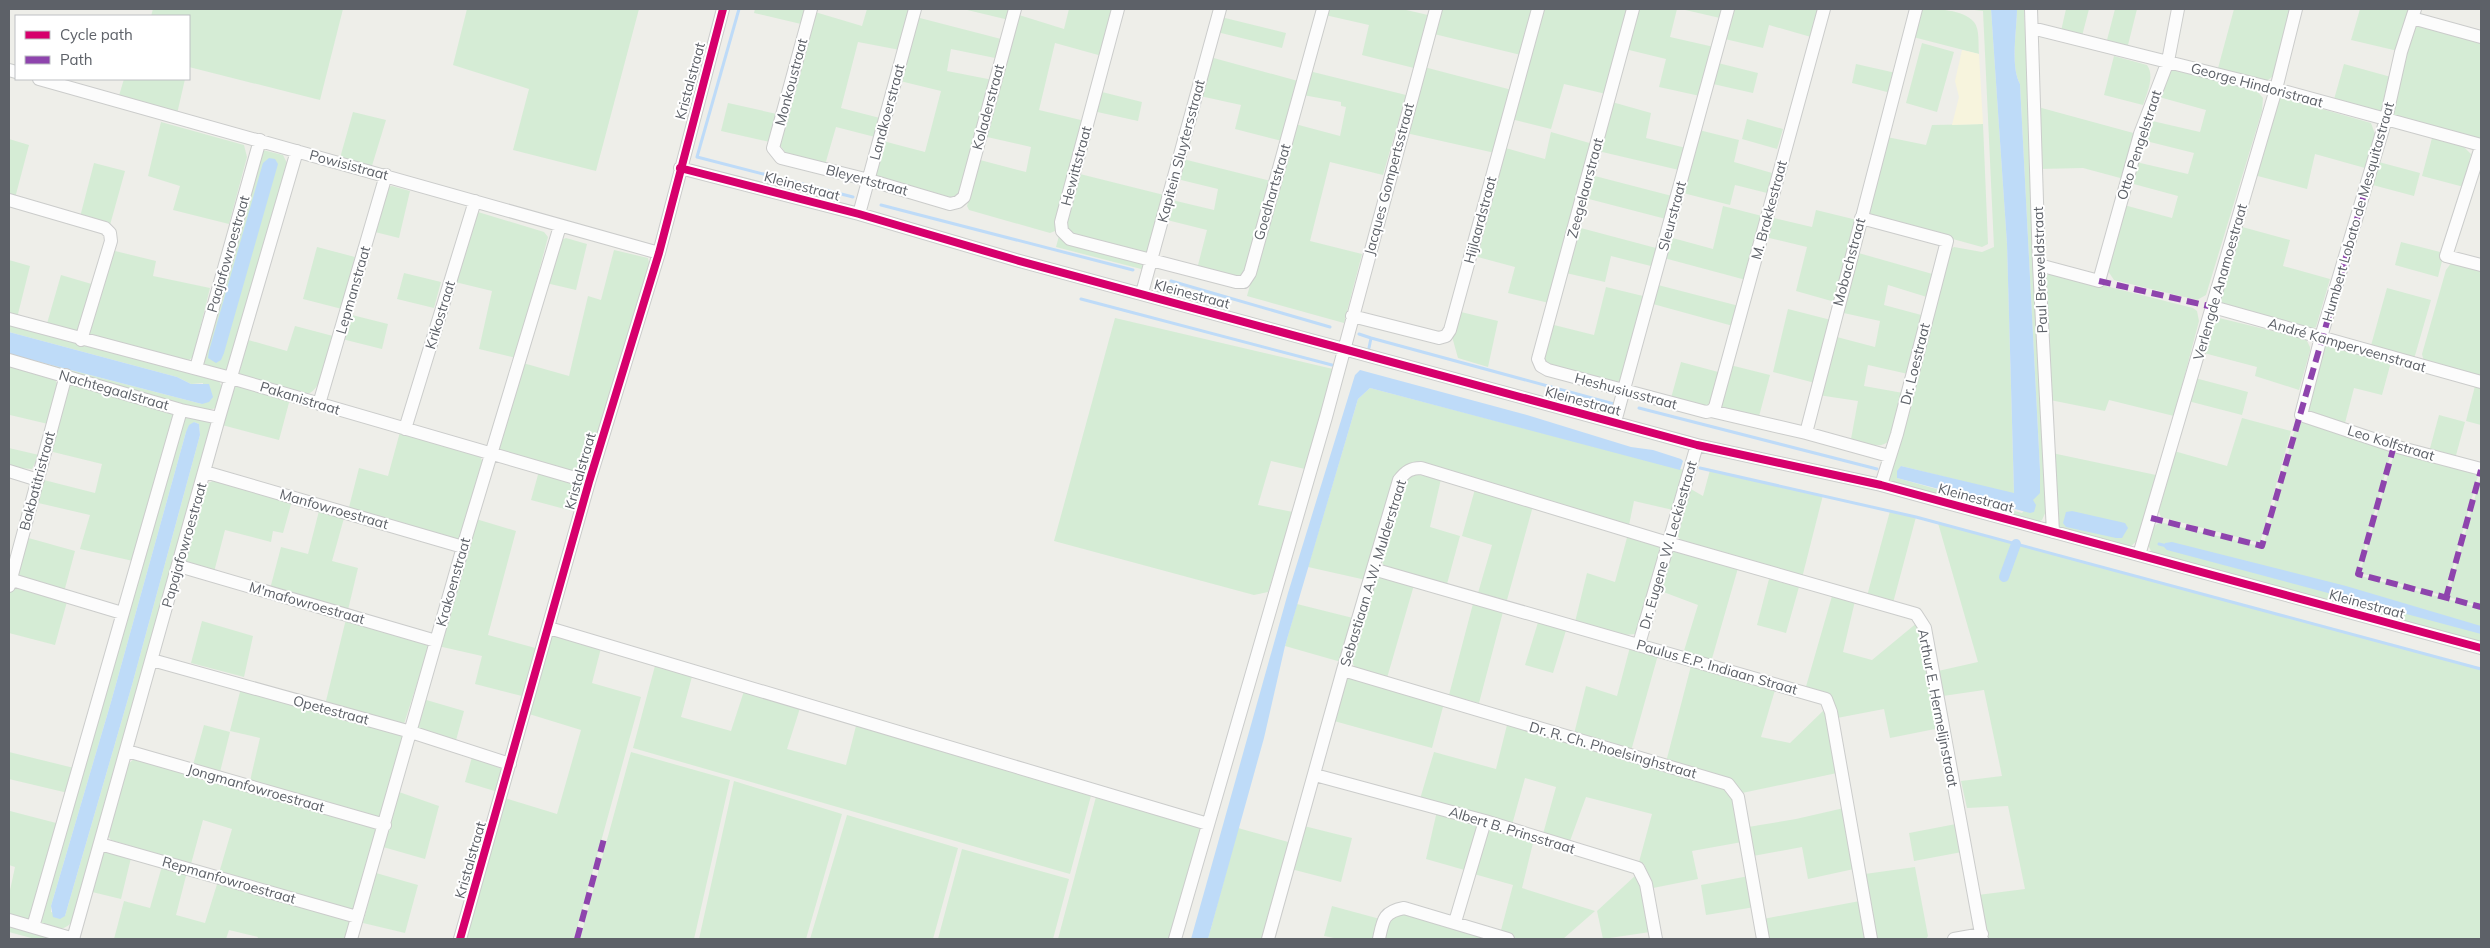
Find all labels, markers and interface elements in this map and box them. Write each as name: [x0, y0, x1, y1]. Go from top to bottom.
legend: [15, 15, 190, 80]
text: Cycle path: [60, 25, 133, 44]
street label: Monkoustraat: [771, 36, 811, 128]
street label: Kristalstraat: [671, 40, 709, 122]
text: Path: [60, 50, 92, 69]
street label: George Hindoristraat: [2189, 59, 2325, 111]
street label: Landkoerstraat: [866, 62, 909, 162]
street label: Koladerstraat: [968, 62, 1008, 152]
street label: Kapitein Sluytersstraat: [1153, 77, 1209, 224]
street label: Otto Pengelstraat: [2113, 88, 2165, 202]
street label: Humbert Lobato de Mesquitastraat: [2318, 100, 2398, 324]
street label: Jacques Gompertsstraat: [1360, 101, 1418, 257]
street label: Hewittstraat: [1057, 124, 1095, 208]
street label: Zeegelaarstraat: [1563, 136, 1607, 240]
street label: Goedhartstraat: [1250, 142, 1294, 242]
street label: Powisistraat: [308, 146, 391, 184]
street label: M. Brakkestraat: [1747, 158, 1791, 262]
street label: Bleyertstraat: [824, 160, 910, 200]
street label: Kleinestraat: [762, 167, 842, 205]
street label: Hijlaardstraat: [1460, 174, 1500, 266]
street label: Sleurstraat: [1654, 179, 1690, 253]
street label: Paajafowroestraat: [203, 193, 253, 315]
street label: Verlengde Anamoestraat: [2189, 201, 2251, 362]
street label: Paul Breeveldstraat: [2029, 206, 2051, 334]
street label: Mobachstraat: [1829, 216, 1869, 308]
street label: Lepmanstraat: [332, 244, 374, 336]
street label: Kleinestraat: [1152, 275, 1232, 313]
street label: Krikostraat: [421, 278, 459, 351]
street label: André Kamperveenstraat: [2266, 314, 2428, 376]
street label: Dr. Loestraat: [1896, 321, 1934, 407]
street label: Nachtegaalstraat: [57, 366, 171, 414]
street label: Heshusiusstraat: [1573, 369, 1679, 413]
street label: Pakanistraat: [258, 377, 342, 419]
street label: Kleinestraat: [1543, 382, 1623, 420]
street label: Leo Kolfstraat: [2345, 421, 2437, 465]
street label: Bakbatitristraat: [15, 429, 59, 533]
street label: Kristalstraat: [560, 430, 600, 512]
street label: Dr. Eugene W. Leckiestraat: [1635, 459, 1701, 631]
street label: Sebastiaan A.W. Mulderstraat: [1336, 477, 1410, 669]
street label: Kleinestraat: [1936, 479, 2016, 517]
street label: Papajafowroestraat: [158, 480, 211, 610]
street label: Manfowroestraat: [278, 485, 391, 533]
street label: Krakoenstraat: [432, 535, 474, 629]
street label: M'mafowroestraat: [247, 578, 367, 628]
street label: Kleinestraat: [2327, 585, 2407, 623]
street label: Arthur E. Hermelijnstraat: [1914, 627, 1962, 789]
street label: Paulus E.P. Indiaan Straat: [1634, 635, 1800, 699]
street label: Opetestraat: [291, 691, 371, 729]
street label: Dr. R. Ch. Phoelsinghstraat: [1527, 717, 1699, 783]
street label: Jongmanfowroestraat: [185, 760, 327, 816]
street label: Albert B. Prinsstraat: [1447, 802, 1577, 858]
street label: Kristalstraat: [450, 819, 490, 901]
street label: Repmanfowroestraat: [160, 852, 298, 908]

